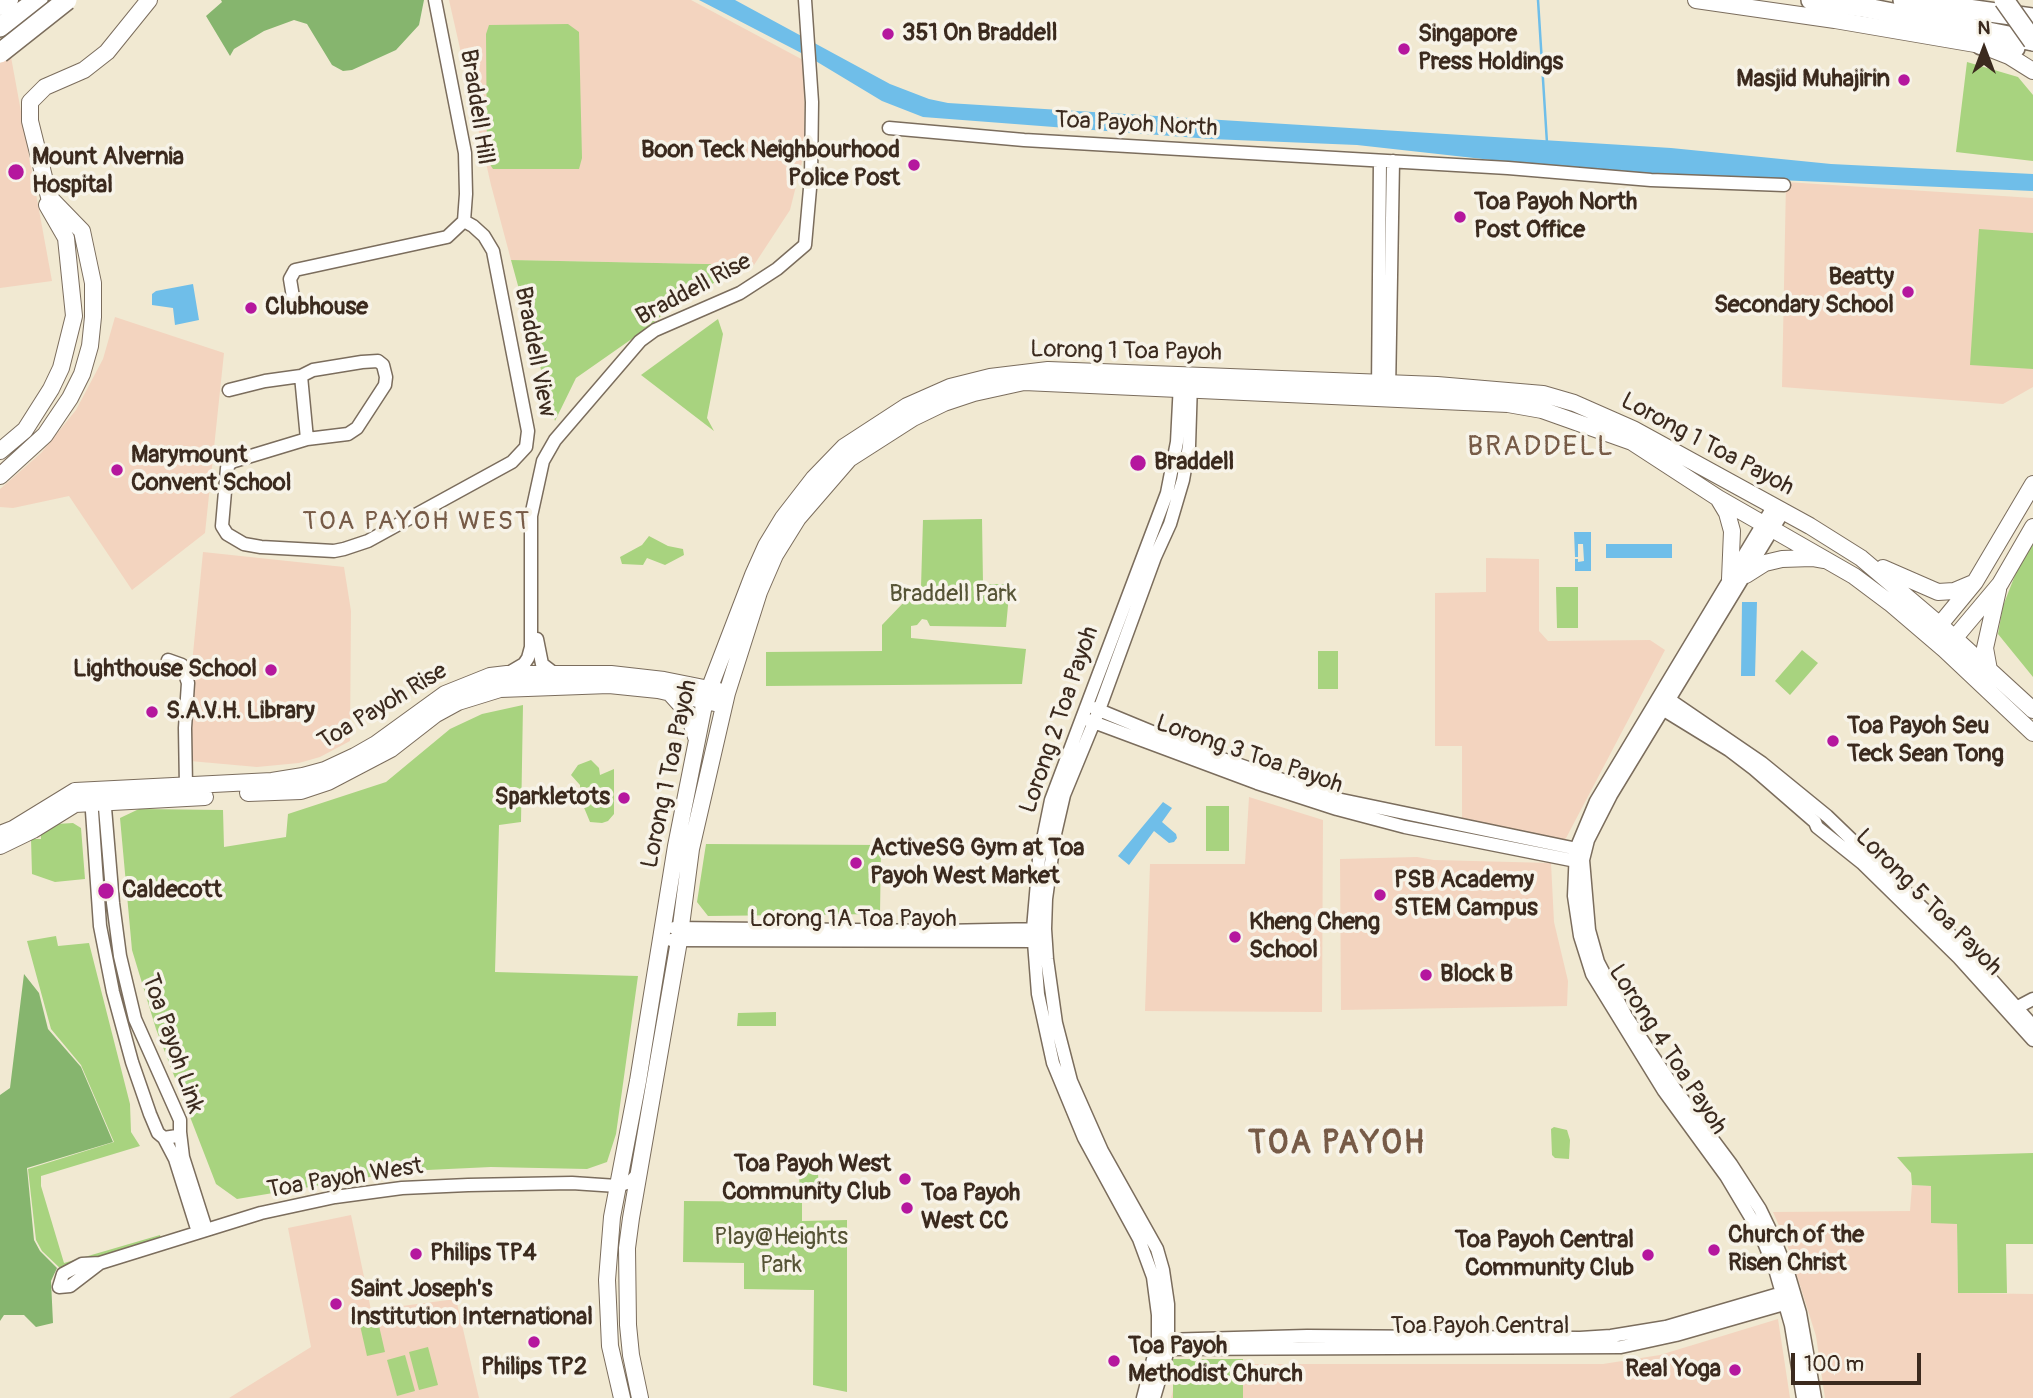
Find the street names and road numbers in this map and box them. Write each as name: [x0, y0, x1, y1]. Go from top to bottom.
street label: Braddell Hill: [453, 47, 499, 167]
street label: Toa Payoh North: [1054, 106, 1218, 144]
street label: Braddell Rise: [631, 248, 757, 332]
street label: Braddell View: [507, 284, 561, 420]
street label: Lorong 1 Toa Payoh: [1030, 336, 1222, 368]
street label: Lorong 1 Toa Payoh: [1615, 387, 1799, 503]
street label: Lorong 2 Toa Payoh: [1014, 623, 1106, 817]
street label: Toa Payoh Rise: [313, 657, 453, 757]
street label: Lorong 1 Toa Payoh: [636, 677, 704, 871]
street label: Lorong 3 Toa Payoh: [1152, 709, 1346, 801]
street label: Lorong 5 Toa Payoh: [1849, 824, 2007, 982]
street label: Lorong 1A Toa Payoh: [749, 906, 957, 934]
street label: Lorong 4 Toa Payoh: [1601, 960, 1733, 1140]
street label: Toa Payoh Link: [135, 970, 209, 1118]
street label: Toa Payoh West: [265, 1152, 425, 1206]
street label: Toa Payoh Central: [1390, 1313, 1570, 1341]

